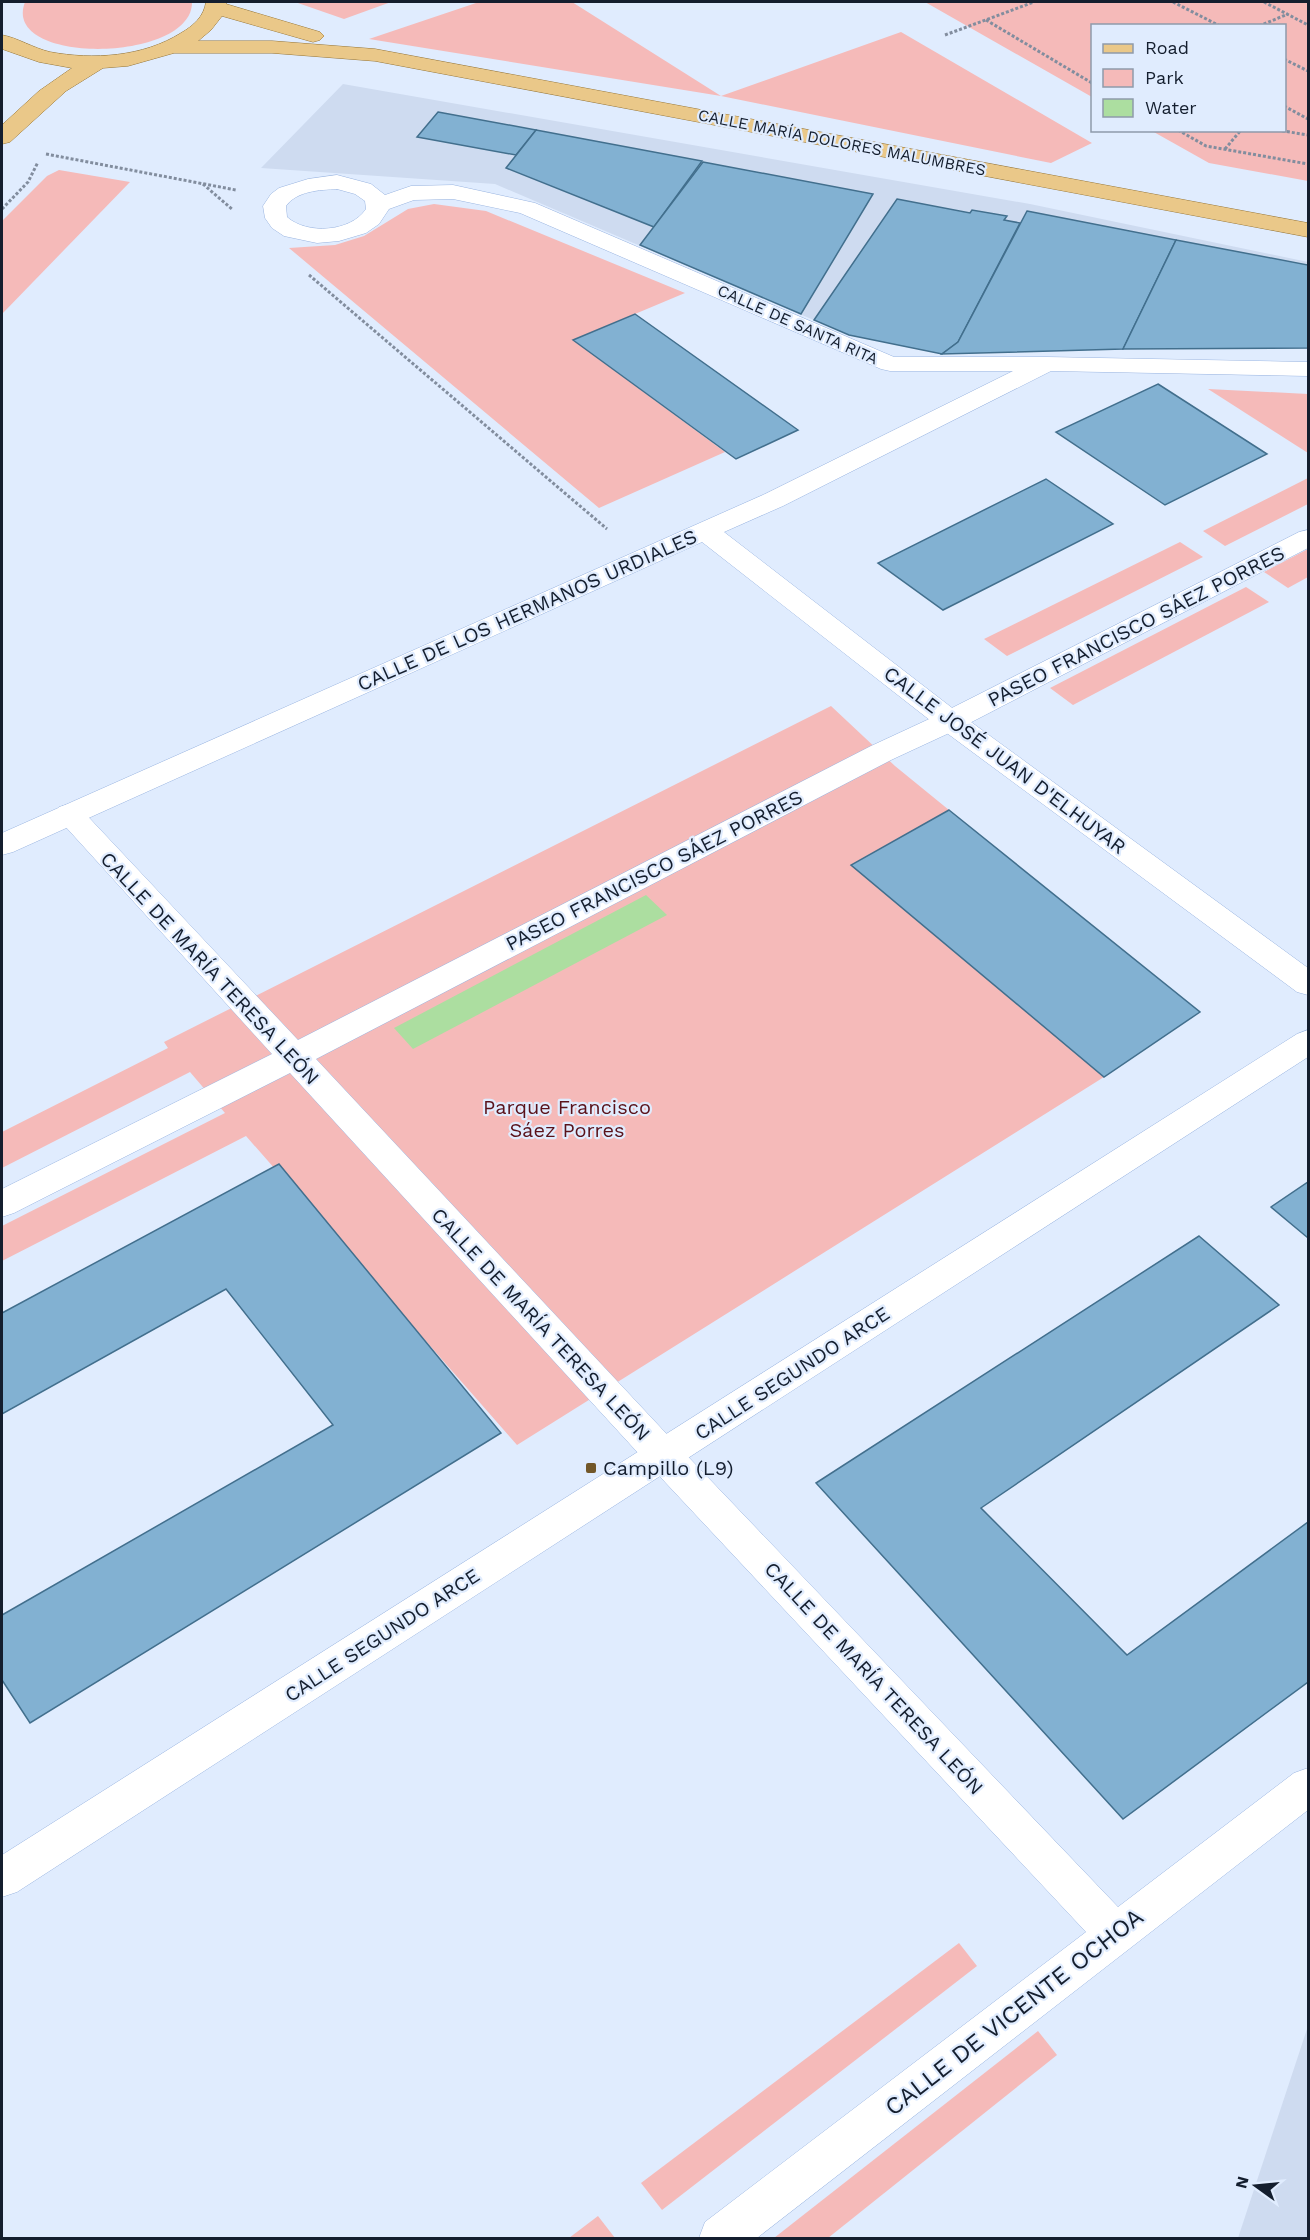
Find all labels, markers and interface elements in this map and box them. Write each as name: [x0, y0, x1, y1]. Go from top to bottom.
legend: [1091, 24, 1286, 132]
text: Road: [1145, 37, 1189, 58]
text: Park: [1145, 67, 1184, 88]
text: Water: [1145, 97, 1197, 118]
street label: CALLE MARÍA DOLORES MALUMBRES: [696, 105, 987, 180]
street label: CALLE DE SANTA RITA: [715, 280, 881, 369]
street label: CALLE DE LOS HERMANOS URDIALES: [353, 524, 701, 696]
street label: PASEO FRANCISCO SÁEZ PORRES: [984, 540, 1288, 712]
street label: CALLE JOSÉ JUAN D'ELHUYAR: [879, 661, 1131, 859]
street label: PASEO FRANCISCO SÁEZ PORRES: [502, 784, 806, 956]
street label: CALLE DE MARÍA TERESA LEÓN: [96, 847, 324, 1089]
park label: Parque Francisco Sáez Porres: [483, 1095, 651, 1142]
street label: CALLE DE MARÍA TERESA LEÓN: [427, 1203, 655, 1445]
street label: CALLE SEGUNDO ARCE: [690, 1301, 894, 1445]
place label: Campillo (L9): [603, 1456, 733, 1480]
marker: Campillo (L9): [584, 1461, 598, 1475]
street label: CALLE DE MARÍA TERESA LEÓN: [760, 1557, 988, 1799]
street label: CALLE SEGUNDO ARCE: [280, 1563, 484, 1707]
street label: CALLE DE VICENTE OCHOA: [879, 1902, 1149, 2121]
north arrow: [1226, 2156, 1286, 2216]
text: N: [1231, 2174, 1253, 2190]

